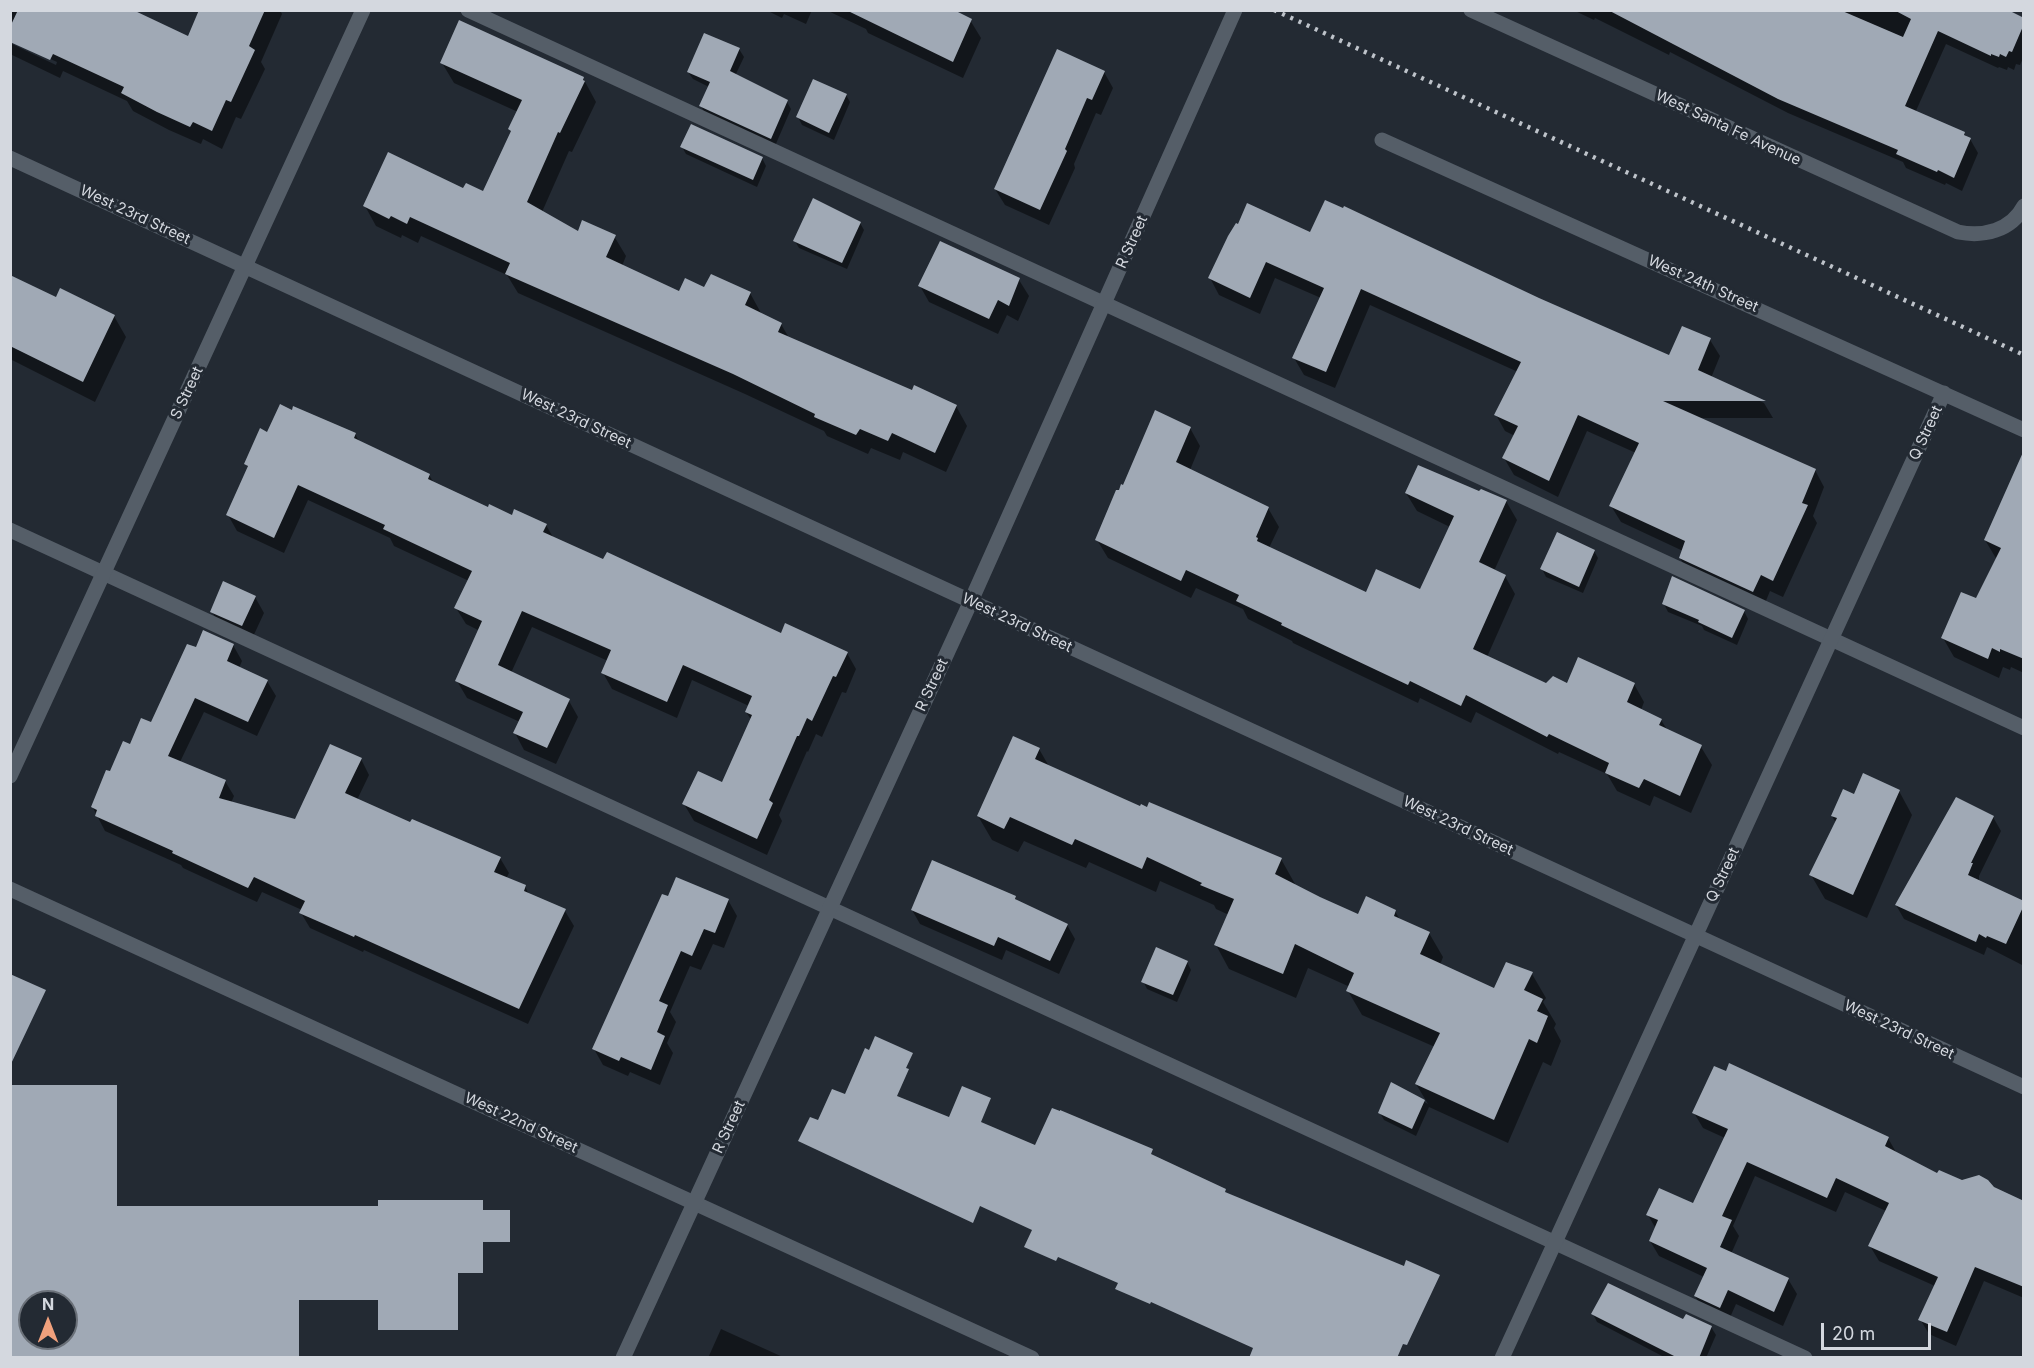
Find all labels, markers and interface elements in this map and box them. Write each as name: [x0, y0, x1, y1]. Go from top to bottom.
street label: West Santa Fe Avenue: [1652, 86, 1804, 170]
street label: West 23rd Street: [77, 182, 193, 248]
street label: R Street: [1112, 213, 1152, 271]
street label: West 24th Street: [1645, 252, 1761, 316]
street label: S Street: [167, 364, 207, 422]
street label: West 23rd Street: [518, 386, 634, 452]
street label: Q Street: [1906, 403, 1946, 463]
street label: West 23rd Street: [959, 590, 1075, 656]
street label: R Street: [912, 656, 952, 714]
street label: West 23rd Street: [1400, 793, 1516, 859]
street label: Q Street: [1703, 845, 1743, 905]
street label: West 23rd Street: [1841, 997, 1957, 1063]
street label: West 22nd Street: [462, 1089, 580, 1157]
street label: R Street: [709, 1098, 749, 1156]
north arrow: [18, 1290, 78, 1350]
text: N: [42, 1294, 54, 1314]
scale bar: [1824, 1311, 1934, 1349]
text: 20 m: [1832, 1323, 1875, 1344]

